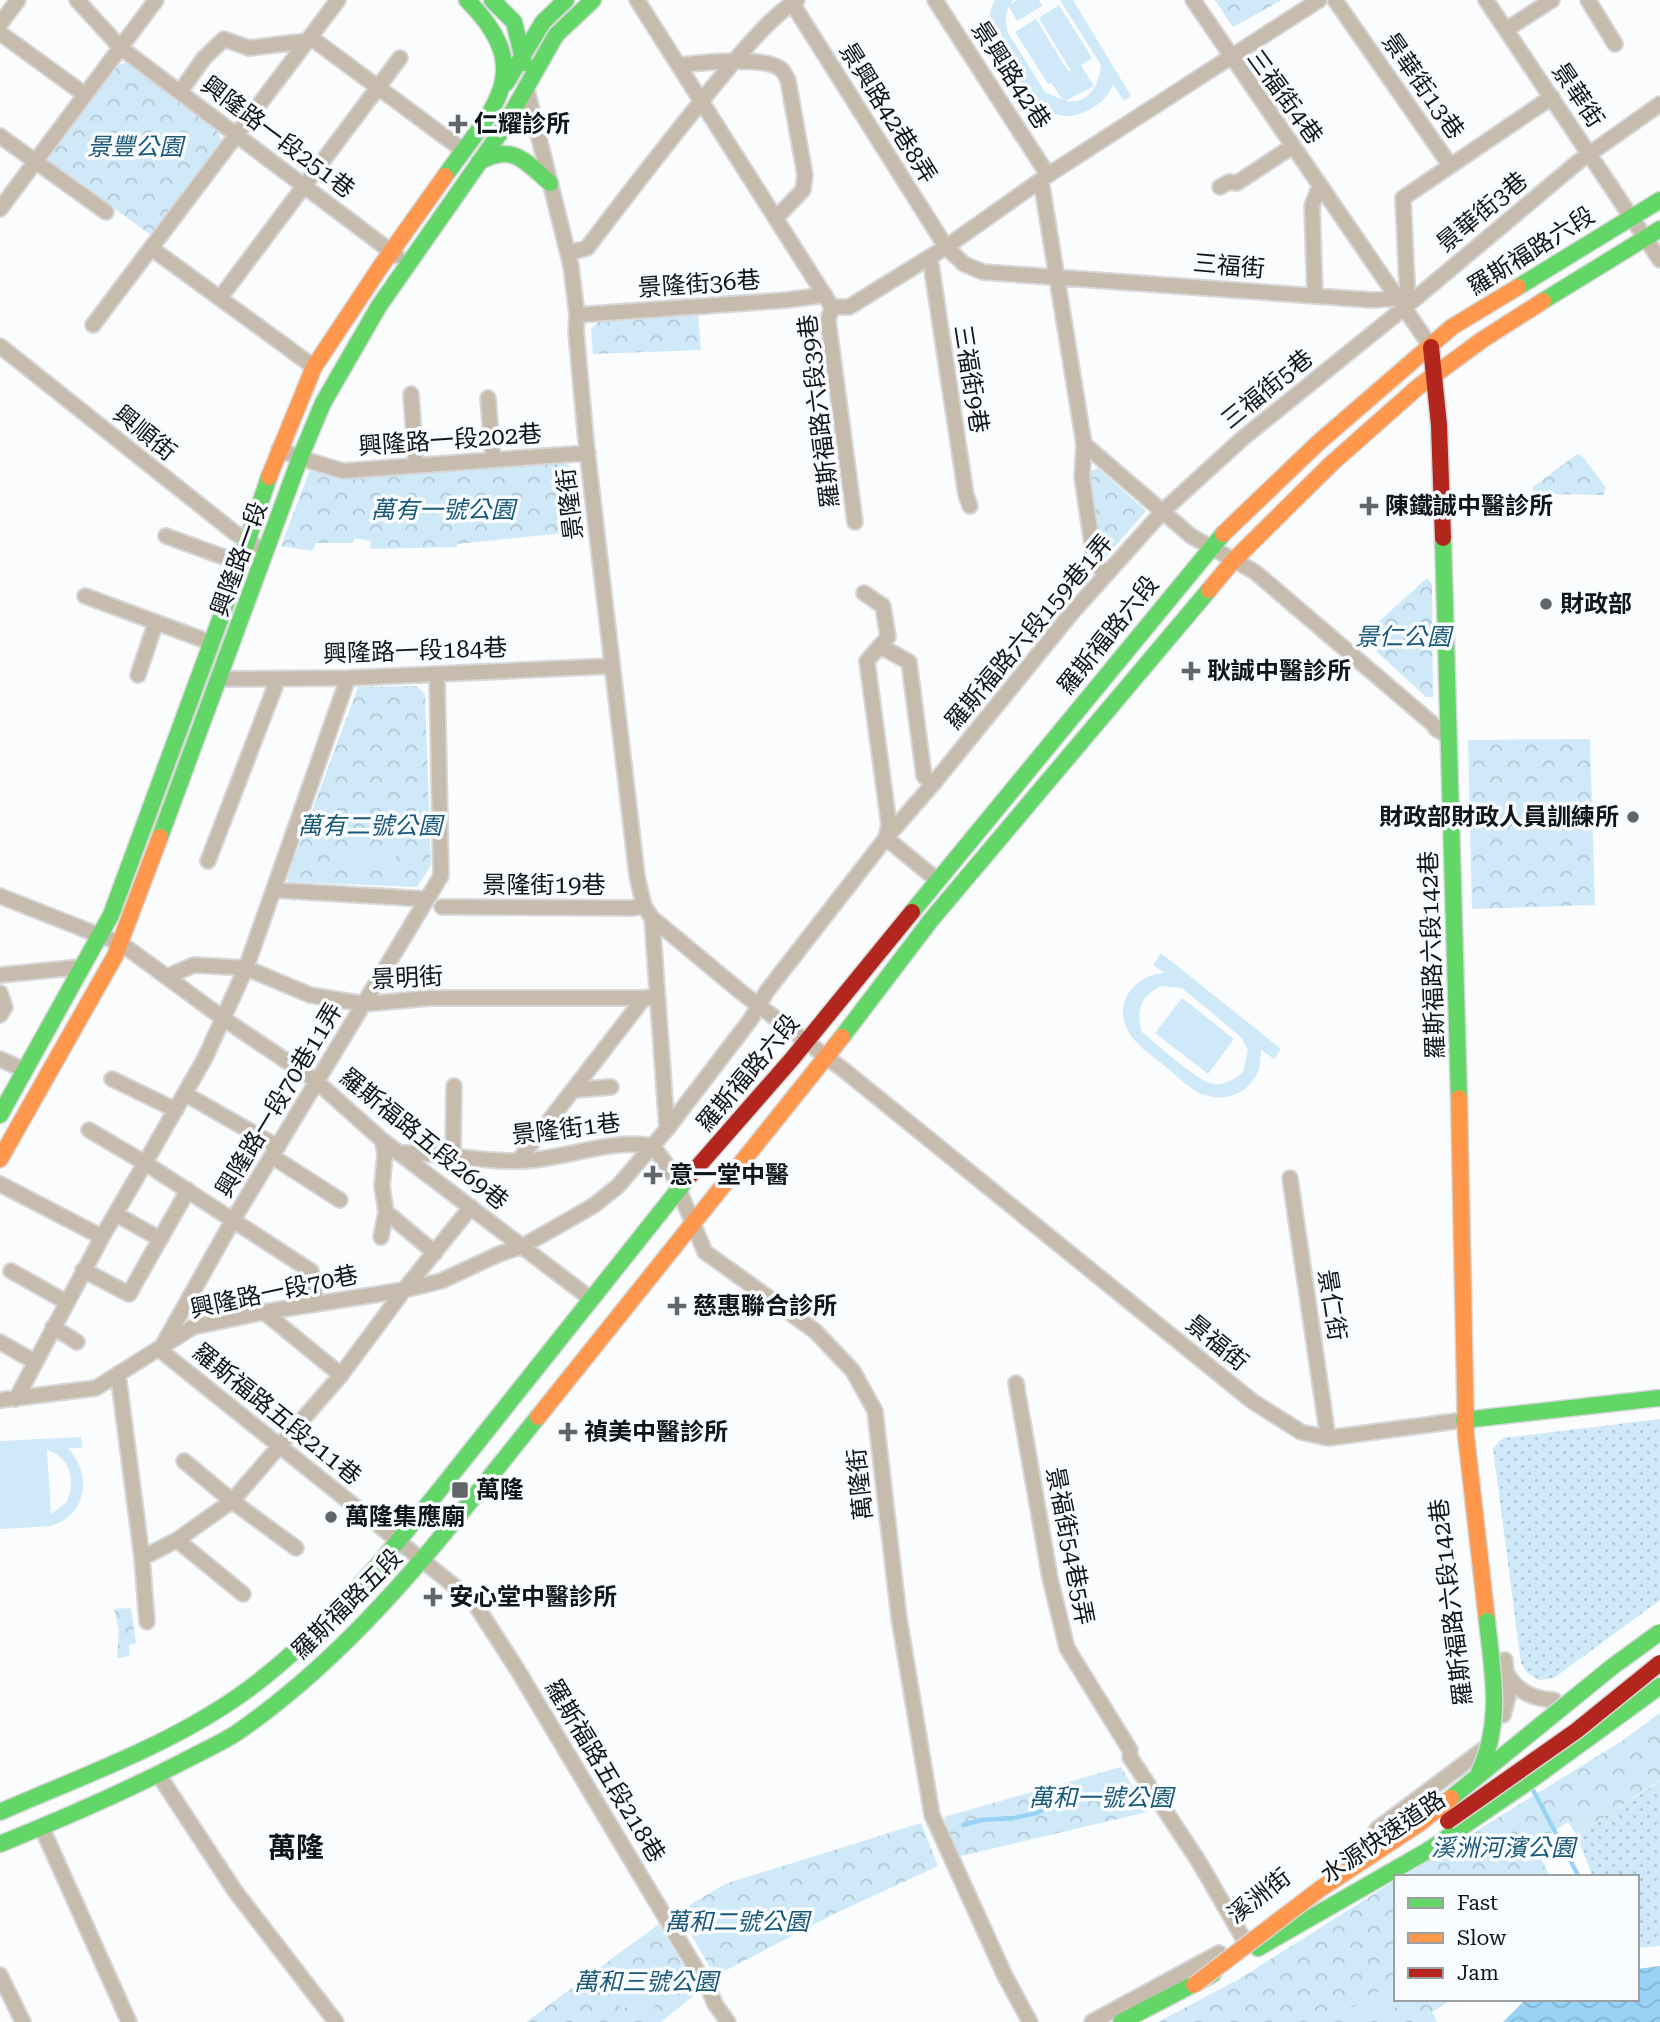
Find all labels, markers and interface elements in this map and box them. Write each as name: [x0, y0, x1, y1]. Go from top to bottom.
street label: 景興路42巷: [966, 16, 1056, 134]
street label: 景華街13巷: [1376, 28, 1470, 144]
street label: 景興路42巷8弄: [834, 38, 942, 188]
street label: 三福街4巷: [1242, 44, 1328, 150]
street label: 景華街: [1546, 57, 1610, 133]
street label: 興隆路一段251巷: [196, 70, 360, 204]
place label: 仁耀診所: [474, 110, 570, 138]
marker: 仁耀診所: [448, 114, 468, 134]
park label: 景豐公園: [87, 133, 186, 161]
street label: 景華街3巷: [1431, 166, 1533, 258]
street label: 羅斯福路六段: [1463, 201, 1599, 301]
street label: 三福街: [1192, 249, 1266, 283]
street label: 景隆街36巷: [637, 266, 761, 302]
street label: 羅斯福路六段39巷: [793, 313, 845, 509]
street label: 三福街9巷: [949, 323, 993, 435]
street label: 三福街5巷: [1216, 344, 1318, 434]
street label: 興順街: [108, 399, 182, 467]
street label: 興隆路一段202巷: [357, 420, 543, 460]
street label: 景隆街: [552, 467, 588, 541]
place label: 陳鐵誠中醫診所: [1385, 492, 1553, 520]
park label: 萬有一號公園: [371, 496, 518, 524]
marker: 陳鐵誠中醫診所: [1359, 496, 1379, 516]
street label: 興隆路一段: [205, 498, 273, 620]
street label: 羅斯福路六段159巷1弄: [939, 529, 1119, 735]
street label: 羅斯福路六段: [1051, 570, 1165, 700]
place label: 財政部: [1560, 590, 1632, 618]
marker: 財政部: [1538, 596, 1554, 612]
park label: 景仁公園: [1355, 623, 1454, 651]
street label: 興隆路一段184巷: [322, 634, 508, 668]
place label: 耿誠中醫診所: [1207, 657, 1351, 685]
marker: 耿誠中醫診所: [1181, 661, 1201, 681]
place label: 財政部財政人員訓練所: [1379, 803, 1619, 831]
marker: 財政部財政人員訓練所: [1625, 809, 1641, 825]
park label: 萬有二號公園: [298, 812, 445, 840]
street label: 羅斯福路六段142巷: [1414, 850, 1450, 1060]
street label: 景隆街19巷: [483, 871, 605, 899]
street label: 景明街: [370, 962, 444, 994]
street label: 興隆路一段70巷11弄: [210, 998, 348, 1202]
street label: 羅斯福路六段: [691, 1009, 805, 1137]
street label: 羅斯福路五段269巷: [334, 1063, 514, 1215]
street label: 景隆街1巷: [510, 1108, 622, 1150]
place label: 意一堂中醫: [669, 1161, 789, 1189]
marker: 意一堂中醫: [643, 1165, 663, 1185]
street label: 興隆路一段70巷: [188, 1261, 360, 1323]
street label: 景仁街: [1313, 1267, 1351, 1343]
place label: 慈惠聯合診所: [693, 1292, 837, 1320]
marker: 慈惠聯合診所: [667, 1296, 687, 1316]
street label: 景福街: [1180, 1309, 1254, 1377]
street label: 羅斯福路五段211巷: [187, 1338, 367, 1490]
place label: 禎美中醫診所: [584, 1418, 728, 1446]
marker: 禎美中醫診所: [558, 1422, 578, 1442]
street label: 萬隆街: [842, 1447, 878, 1521]
street label: 景福街54巷5弄: [1041, 1465, 1099, 1627]
place label: 萬隆: [476, 1476, 524, 1504]
marker: 萬隆: [450, 1480, 470, 1500]
street label: 羅斯福路六段142巷: [1424, 1497, 1478, 1707]
place label: 萬隆集應廟: [345, 1503, 465, 1531]
marker: 萬隆集應廟: [323, 1509, 339, 1525]
street label: 羅斯福路五段: [286, 1543, 408, 1665]
place label: 安心堂中醫診所: [449, 1583, 617, 1611]
marker: 安心堂中醫診所: [423, 1587, 443, 1607]
street label: 羅斯福路五段218巷: [539, 1675, 671, 1867]
park label: 萬和一號公園: [1029, 1784, 1176, 1812]
street label: 水源快速道路: [1315, 1785, 1451, 1889]
district label: 萬隆: [268, 1831, 324, 1864]
park label: 溪洲河濱公園: [1431, 1834, 1578, 1862]
street label: 溪洲街: [1222, 1863, 1296, 1929]
legend: [1394, 1875, 1639, 2001]
text: Fast: [1457, 1891, 1498, 1915]
park label: 萬和二號公園: [665, 1908, 812, 1936]
text: Slow: [1457, 1926, 1507, 1950]
text: Jam: [1457, 1961, 1499, 1985]
park label: 萬和三號公園: [574, 1968, 721, 1996]

